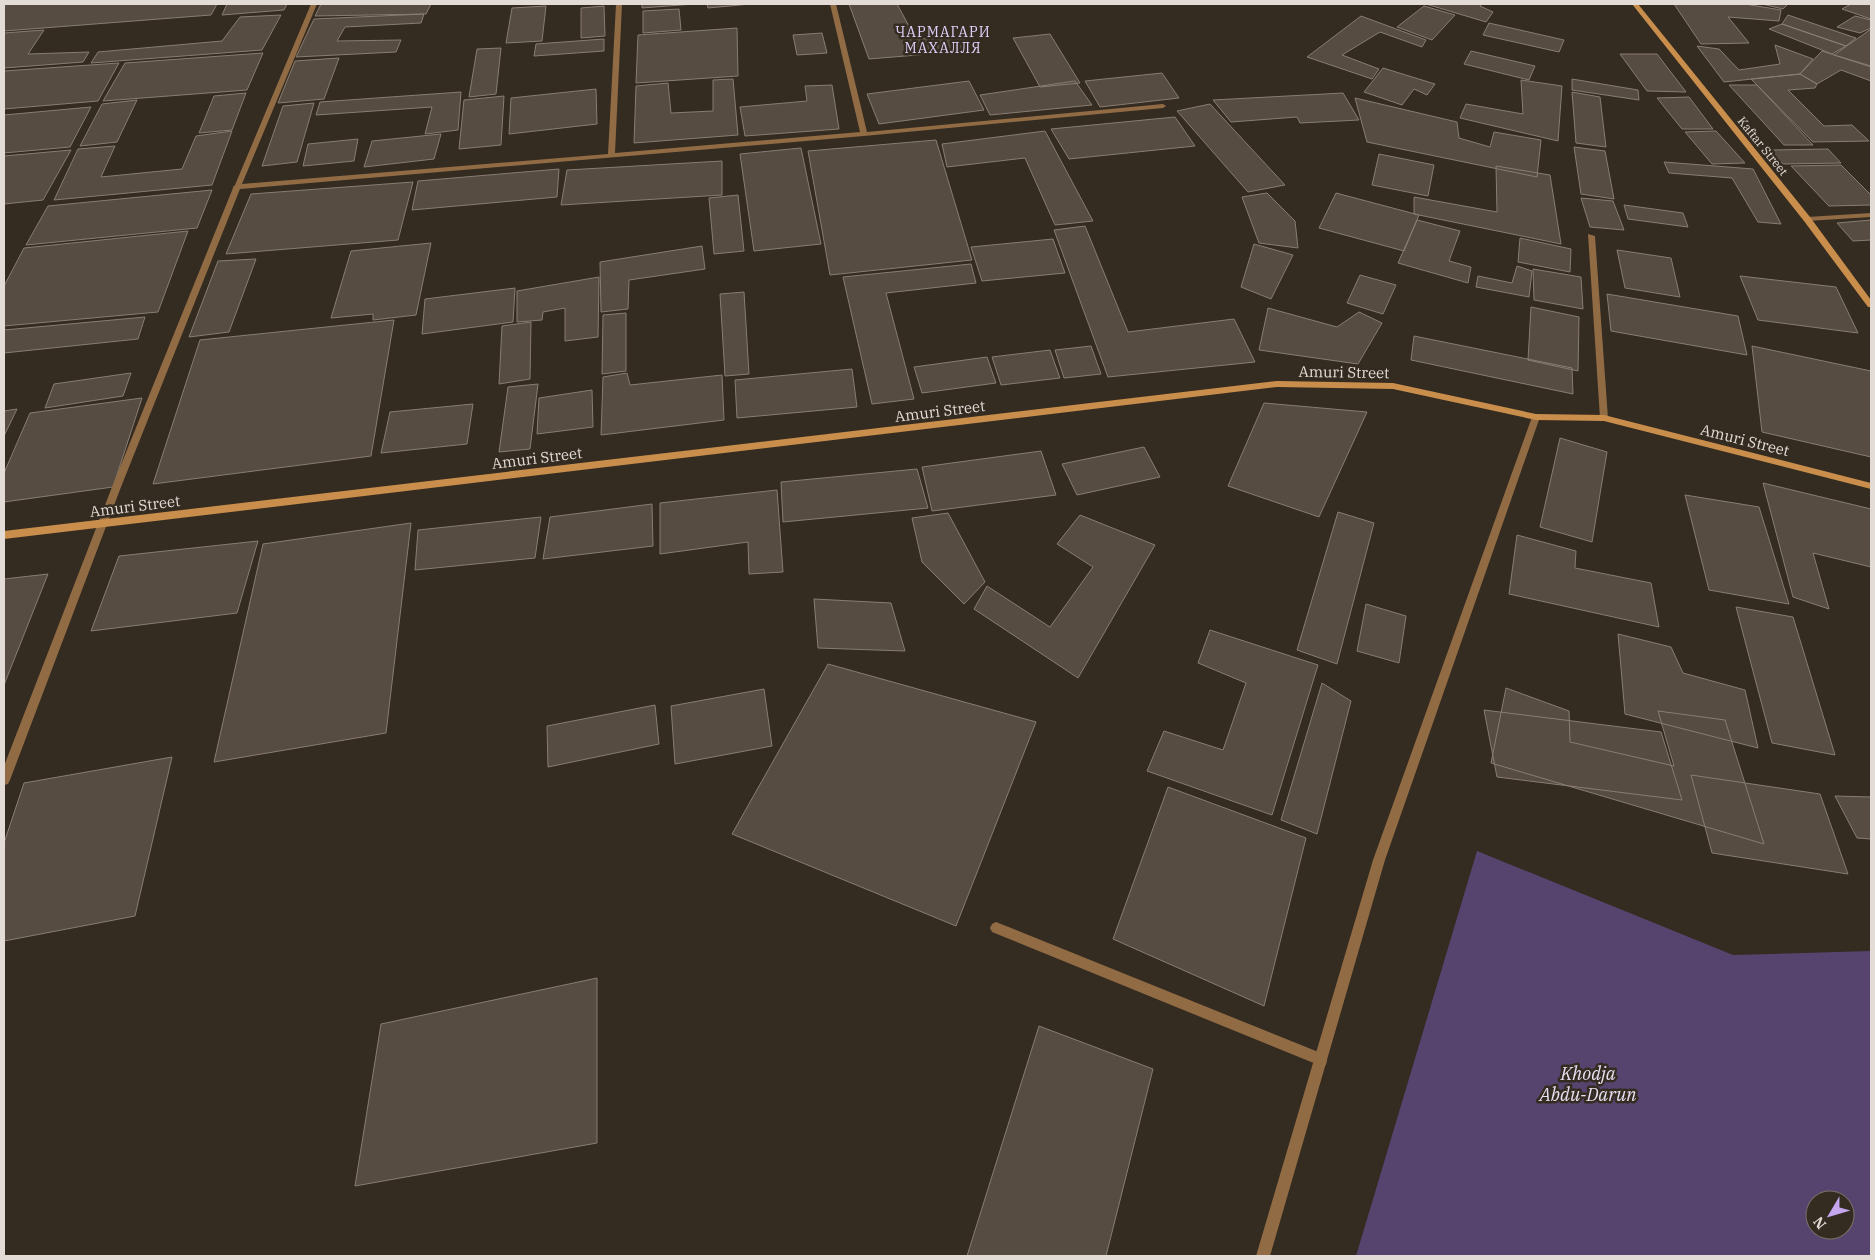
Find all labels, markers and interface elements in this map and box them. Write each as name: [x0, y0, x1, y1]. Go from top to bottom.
district label: ЧАРМАГАРИ МАХАЛЛЯ: [895, 23, 991, 57]
street label: Kaftar Street: [1735, 113, 1791, 179]
street label: Amuri Street: [1298, 362, 1390, 382]
street label: Amuri Street: [894, 396, 986, 426]
street label: Amuri Street: [1699, 420, 1791, 460]
street label: Amuri Street: [491, 443, 583, 473]
street label: Amuri Street: [89, 491, 181, 521]
park label: Khodja Abdu-Darun: [1539, 1062, 1637, 1106]
north arrow: [1805, 1190, 1855, 1240]
text: N: [1809, 1213, 1830, 1233]

